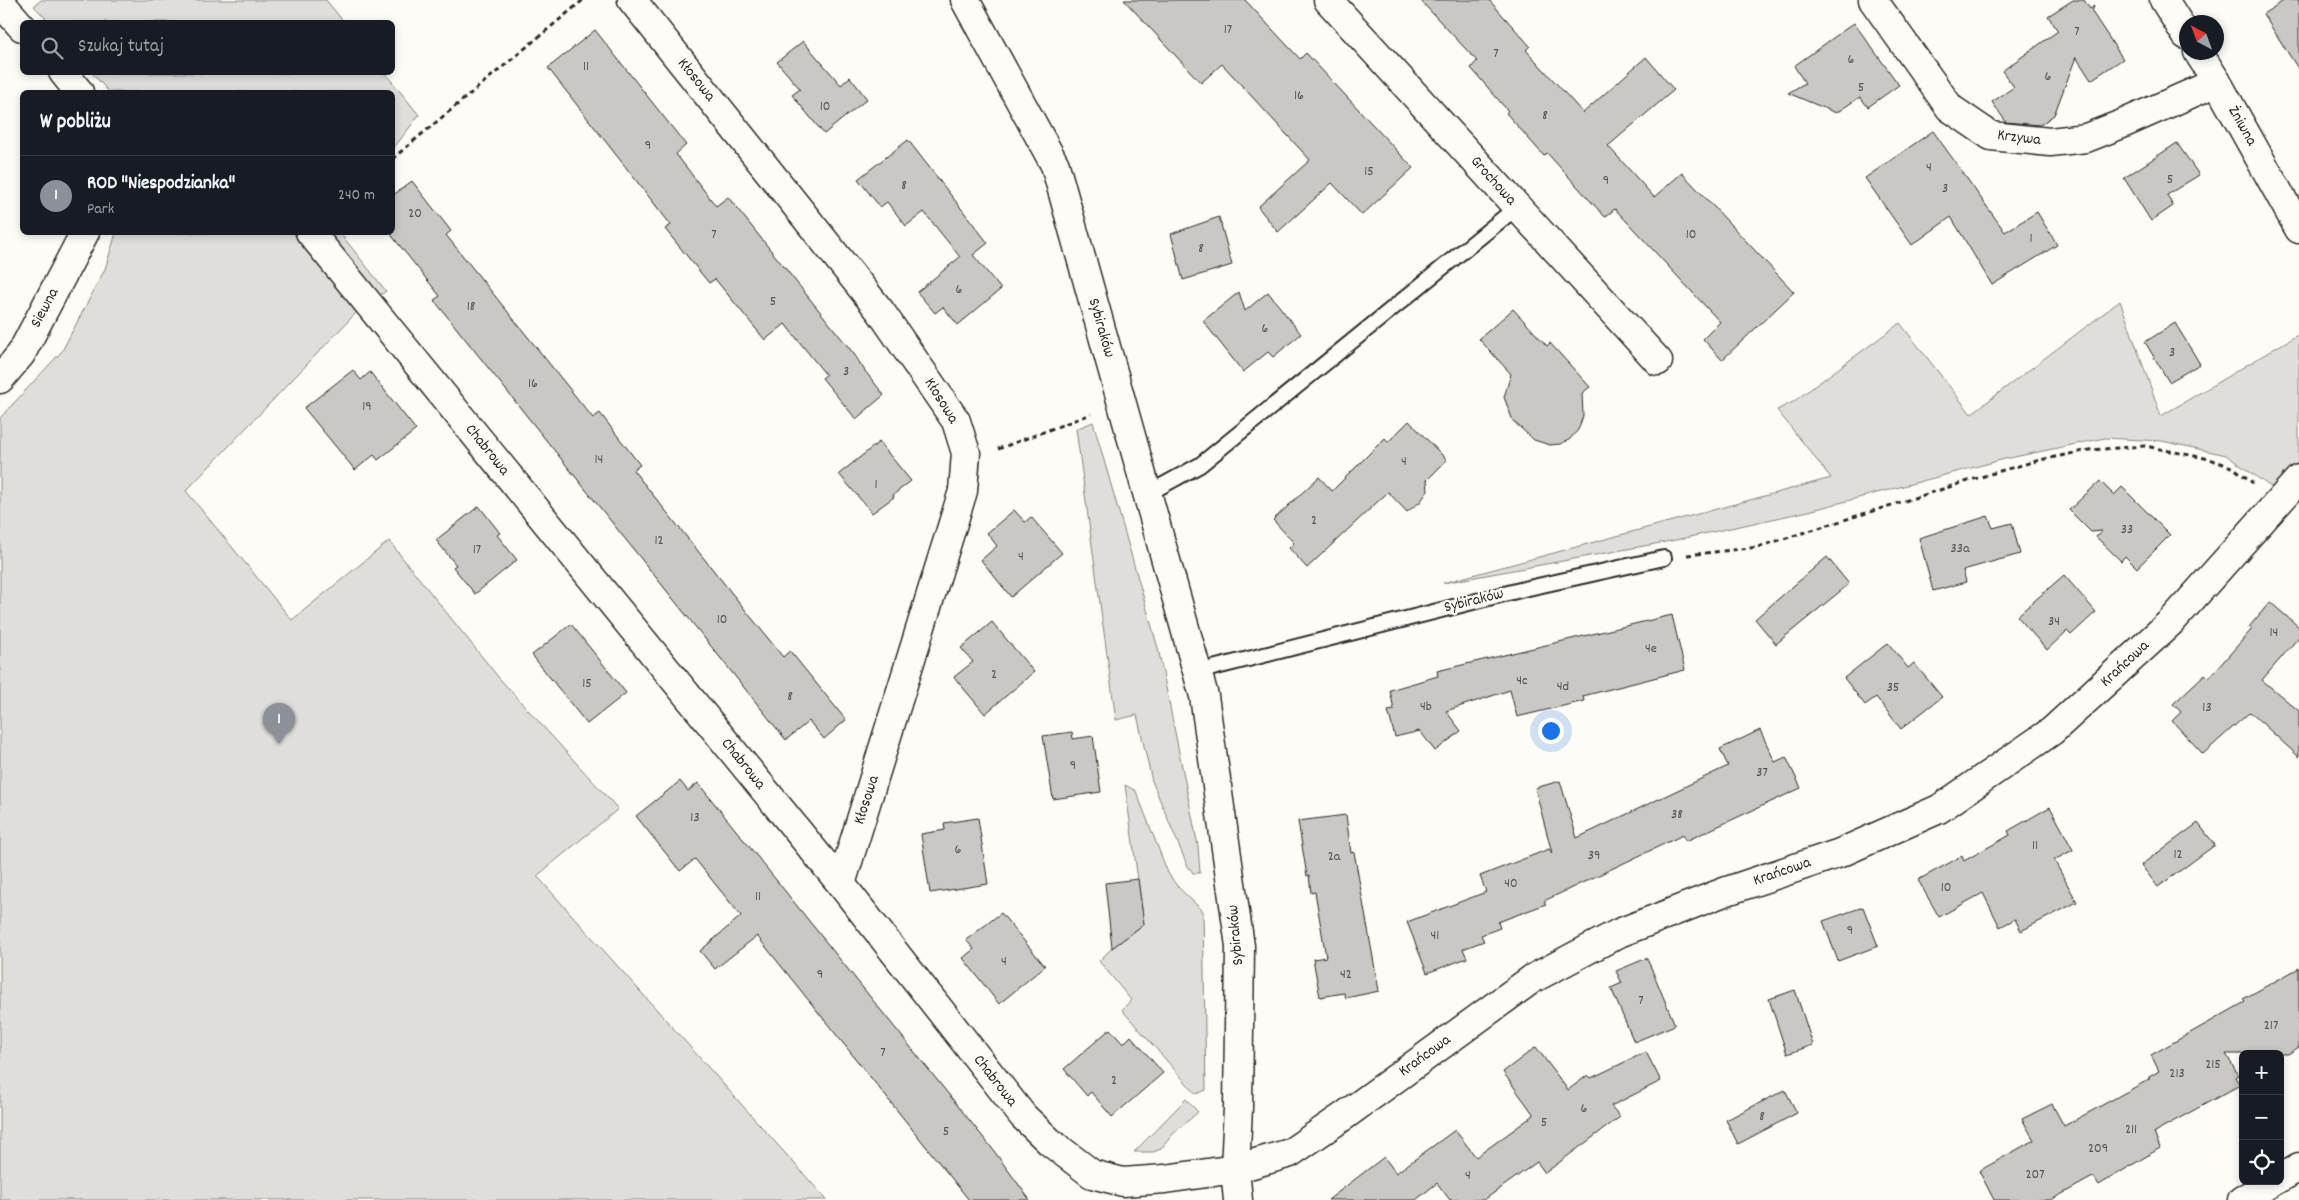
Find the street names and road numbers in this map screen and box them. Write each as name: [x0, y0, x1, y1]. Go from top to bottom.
street label: Kłosowa: [671, 53, 721, 107]
street label: Żniwna: [2222, 102, 2263, 151]
street label: Krzywa: [1996, 124, 2043, 152]
street label: Grochowa: [1464, 151, 1522, 211]
street label: Siewna: [25, 284, 65, 332]
street label: Sybiraków: [1082, 296, 1120, 360]
street label: Kłosowa: [918, 374, 964, 429]
street label: Chabrowa: [459, 419, 515, 481]
street label: Sybiraków: [1442, 582, 1506, 620]
street label: Krańcowa: [2095, 635, 2155, 693]
street label: Chabrowa: [715, 733, 771, 795]
street label: Kłosowa: [848, 772, 886, 827]
street label: Krańcowa: [1750, 851, 1814, 893]
street label: Sybiraków: [1222, 904, 1250, 966]
street label: Krańcowa: [1394, 1029, 1456, 1083]
street label: Chabrowa: [967, 1050, 1023, 1112]

